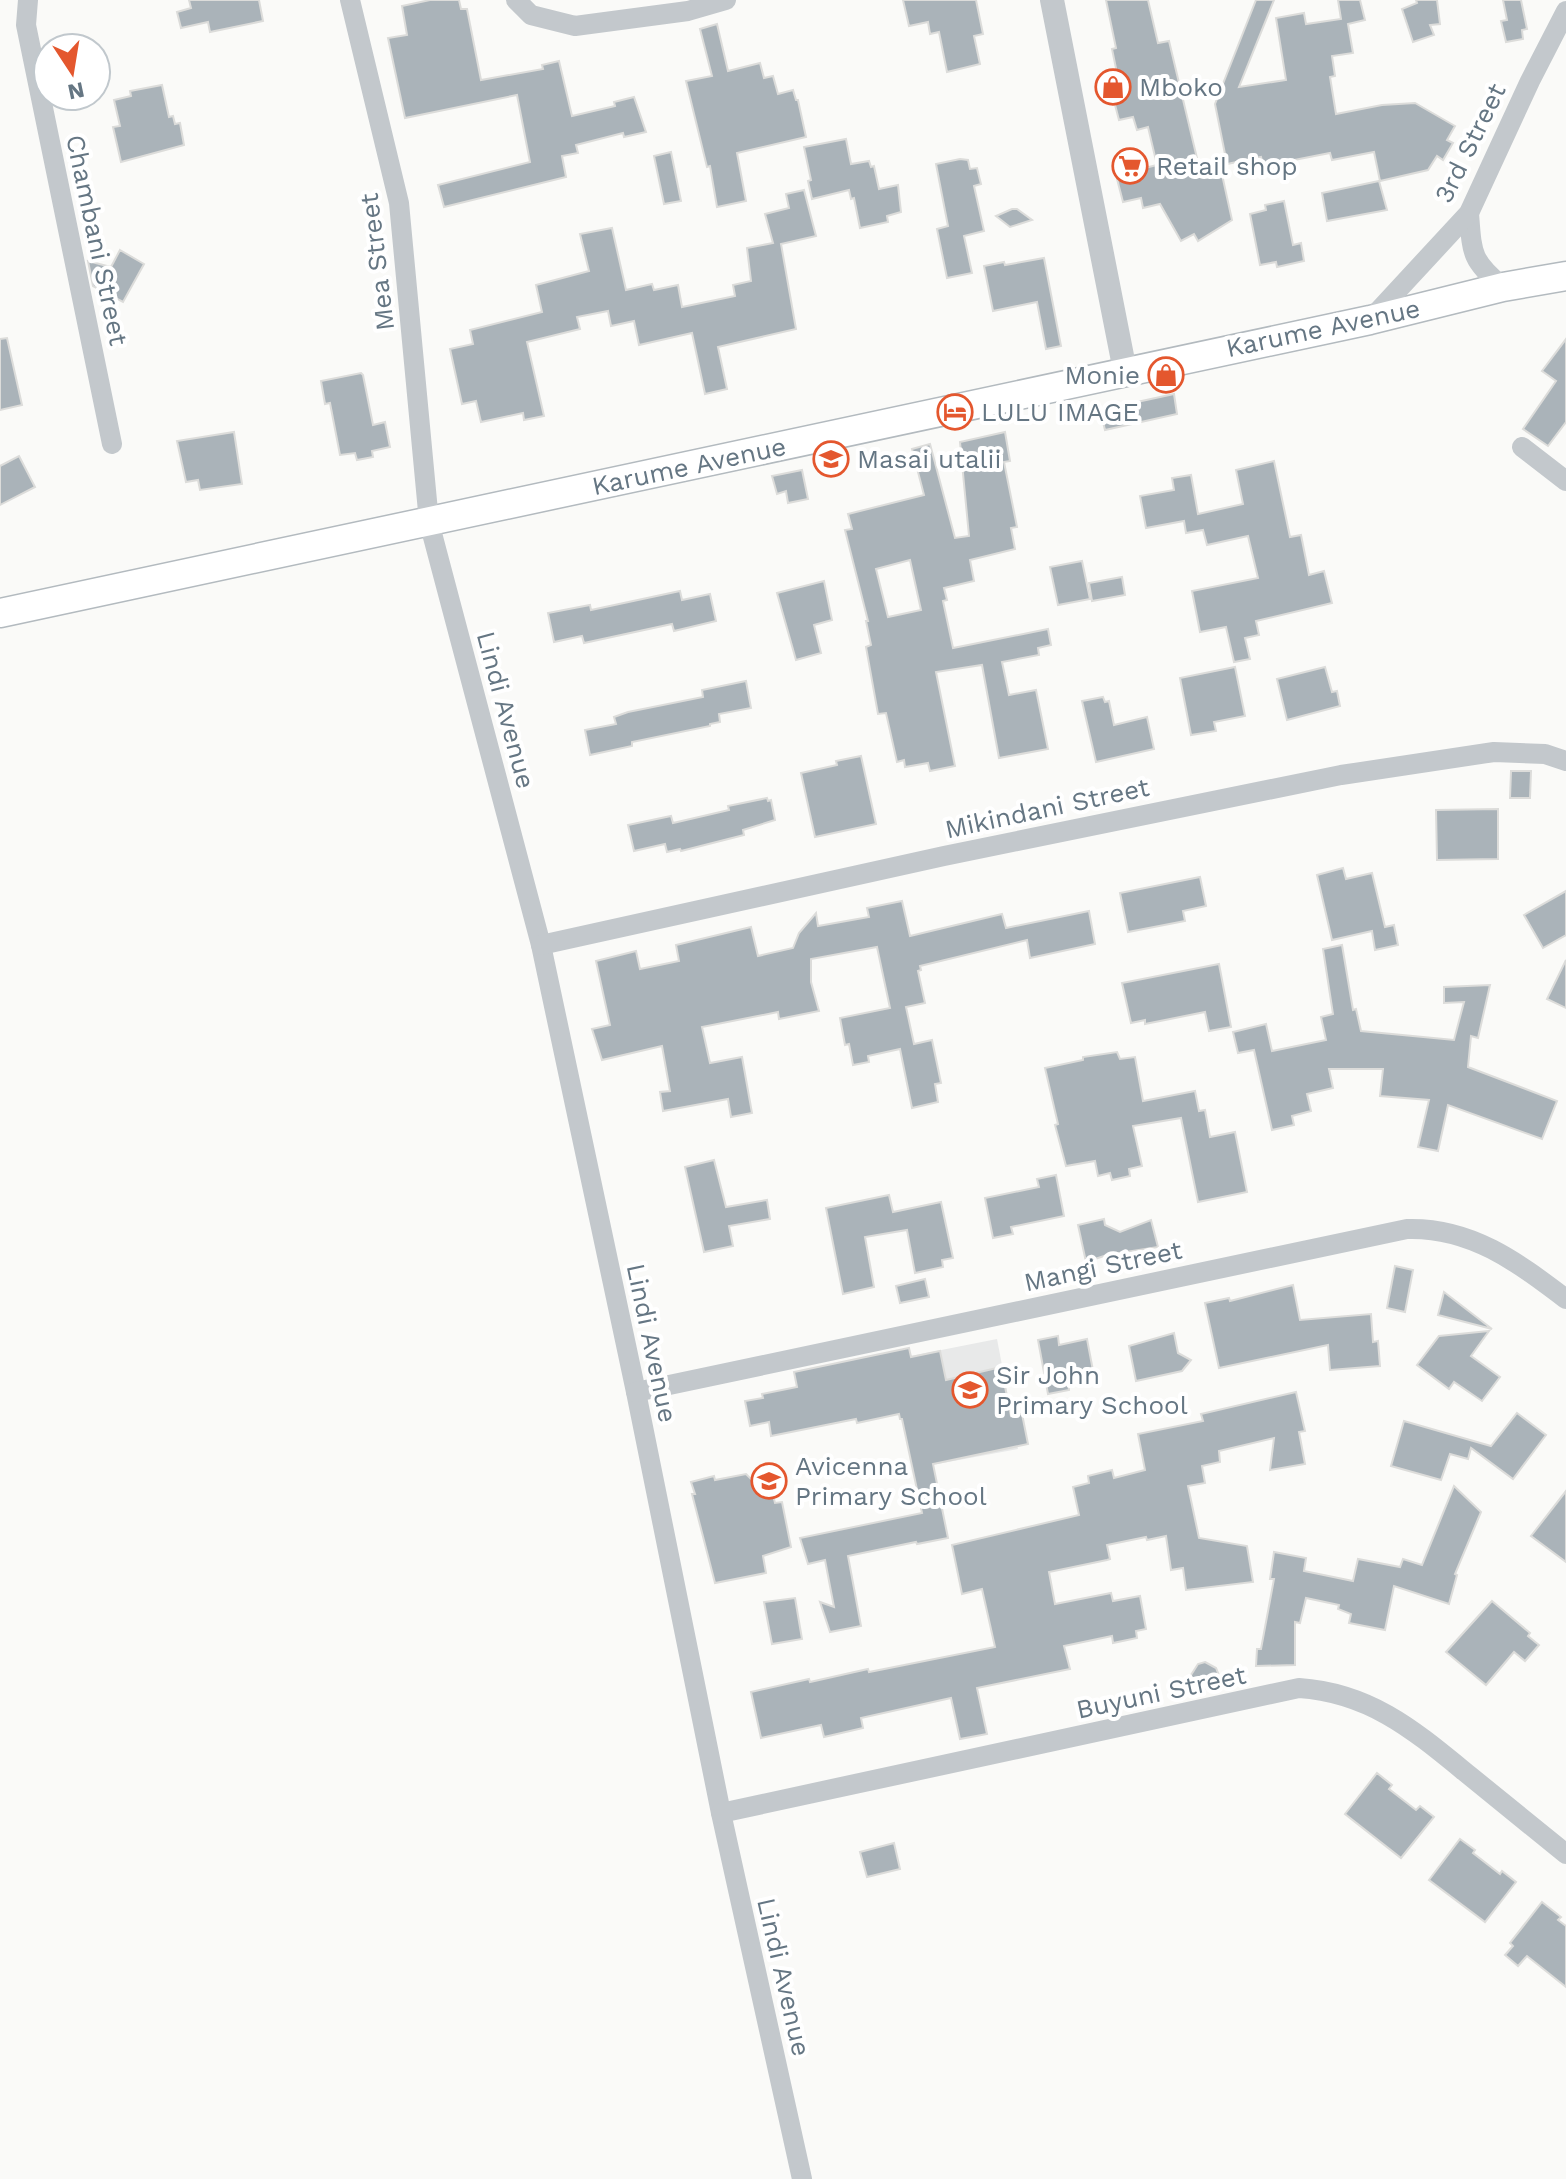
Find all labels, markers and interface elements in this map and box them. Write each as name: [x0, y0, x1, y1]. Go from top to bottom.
north arrow: [32, 32, 112, 112]
shop icon: Mboko: [1094, 68, 1132, 106]
place label: Mboko: [1139, 72, 1223, 102]
text: N: [65, 77, 87, 105]
street label: 3rd Street: [1428, 78, 1512, 207]
street label: Chambani Street: [60, 132, 134, 348]
supermarket icon: Retail shop: [1111, 147, 1149, 185]
place label: Retail shop: [1156, 151, 1298, 181]
street label: Mea Street: [354, 191, 400, 332]
street label: Karume Avenue: [1223, 293, 1423, 363]
shop icon: Monie: [1147, 356, 1185, 394]
place label: Monie: [1064, 360, 1140, 390]
hotel icon: LULU IMAGE: [936, 393, 974, 431]
place label: LULU IMAGE: [981, 397, 1139, 427]
street label: Karume Avenue: [589, 431, 789, 501]
school or university icon: Masai utalii: [812, 440, 850, 478]
place label: Masai utalii: [857, 444, 1001, 474]
street label: Lindi Avenue: [471, 628, 541, 792]
street label: Mikindani Street: [942, 772, 1152, 844]
street label: Mangi Street: [1021, 1235, 1185, 1297]
street label: Lindi Avenue: [621, 1261, 683, 1425]
place label: Sir John Primary School: [996, 1360, 1188, 1420]
school or university icon: Sir John Primary School: [951, 1371, 989, 1409]
place label: Avicenna Primary School: [795, 1451, 987, 1511]
school or university icon: Avicenna Primary School: [750, 1462, 788, 1500]
street label: Buyuni Street: [1073, 1659, 1249, 1725]
street label: Lindi Avenue: [751, 1895, 817, 2059]

